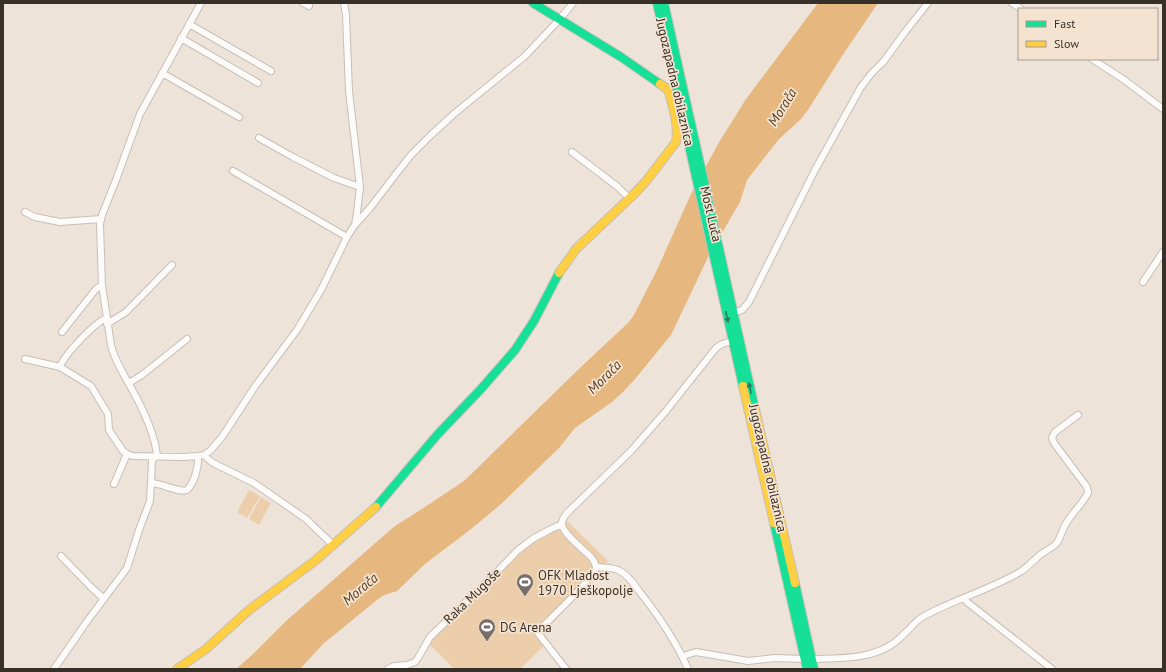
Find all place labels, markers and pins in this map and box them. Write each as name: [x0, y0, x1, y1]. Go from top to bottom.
place label: OFK Mladost 1970 Lješkopolje: [538, 567, 633, 599]
sports icon: OFK Mladost 1970 Lješkopolje: [515, 572, 535, 597]
sports icon: DG Arena: [477, 617, 497, 642]
place label: DG Arena: [500, 619, 552, 636]

